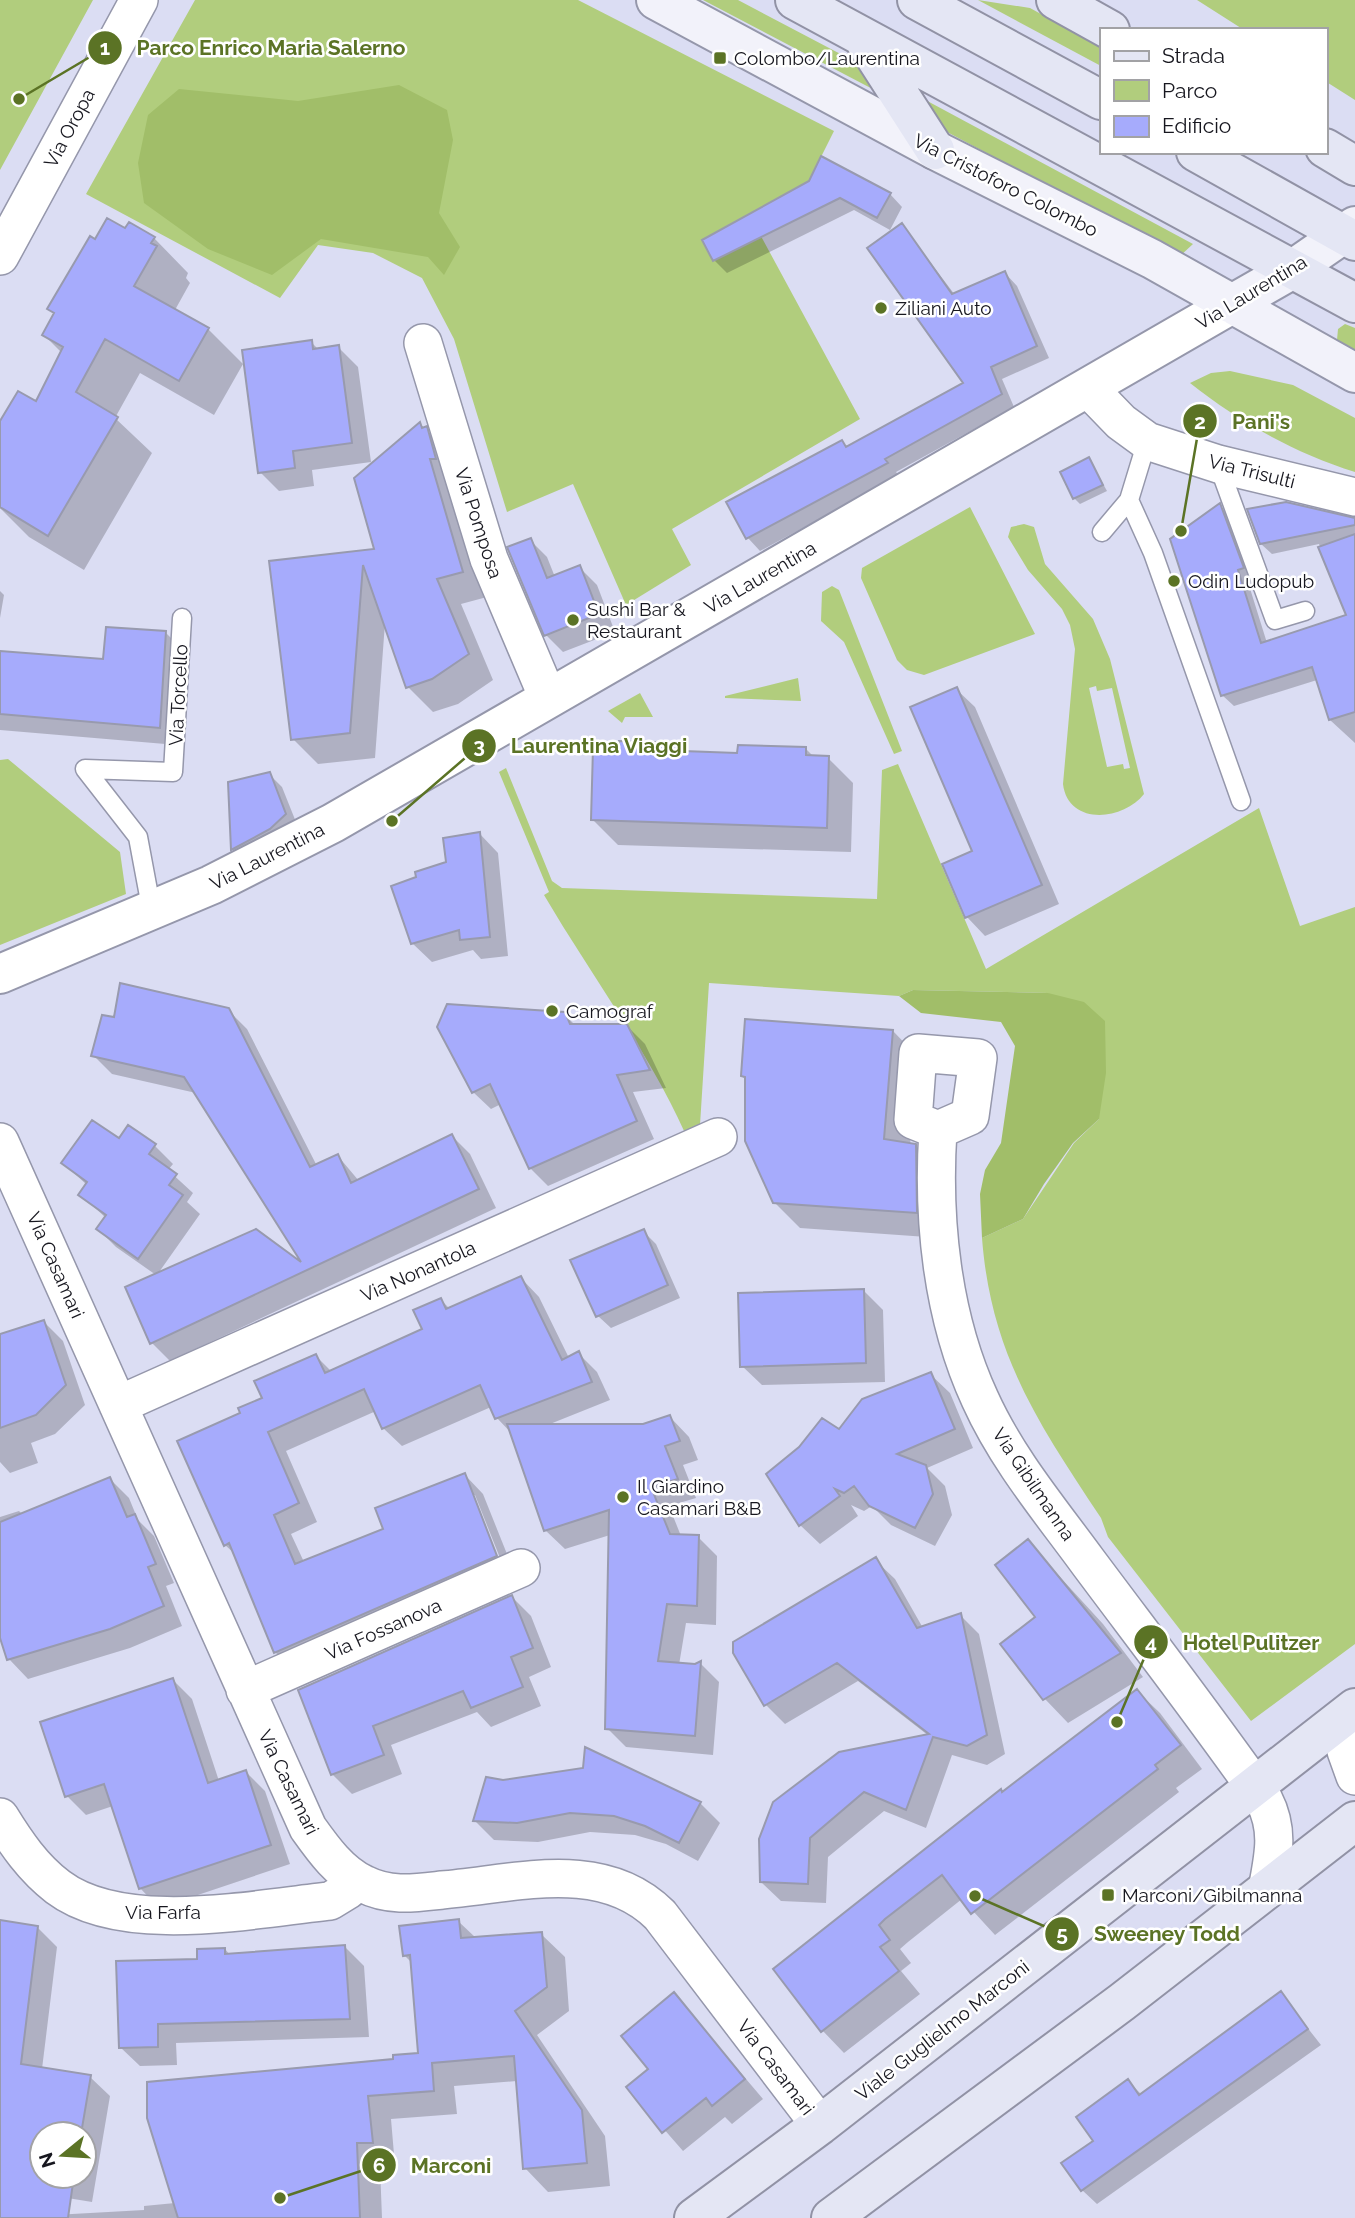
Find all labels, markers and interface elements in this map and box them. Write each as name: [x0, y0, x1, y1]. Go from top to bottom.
callout: Parco Enrico Maria Salerno: [87, 27, 419, 69]
legend: [1100, 28, 1327, 154]
text: 1: [100, 35, 110, 60]
text: Parco Enrico Maria Salerno: [136, 35, 406, 60]
text: Strada: [1162, 43, 1225, 68]
place label: Colombo/Laurentina: [734, 47, 920, 69]
marker: Colombo/Laurentina: [712, 50, 728, 66]
text: Parco: [1162, 78, 1217, 103]
street label: Via Oropa: [39, 85, 99, 171]
text: Edificio: [1162, 113, 1231, 138]
street label: Via Cristoforo Colombo: [910, 129, 1102, 241]
street label: Via Laurentina: [1192, 250, 1310, 334]
place label: Ziliani Auto: [895, 297, 992, 319]
marker: Ziliani Auto: [873, 300, 889, 316]
callout: Pani's: [1182, 400, 1304, 442]
text: 2: [1194, 409, 1206, 434]
text: Pani's: [1232, 409, 1290, 434]
street label: Via Trisulti: [1206, 450, 1298, 492]
street label: Via Pomposa: [451, 465, 507, 581]
street label: Via Laurentina: [700, 536, 820, 618]
place label: Odin Ludopub: [1188, 570, 1314, 592]
marker: Odin Ludopub: [1166, 573, 1182, 589]
place label: Sushi Bar & Restaurant: [587, 598, 686, 642]
marker: Sushi Bar & Restaurant: [565, 612, 581, 628]
street label: Via Torcello: [164, 644, 192, 746]
callout: Laurentina Viaggi: [461, 725, 701, 767]
text: 3: [473, 733, 485, 758]
text: Laurentina Viaggi: [511, 733, 687, 758]
street label: Via Laurentina: [206, 818, 328, 894]
place label: Camograf: [566, 1000, 654, 1022]
marker: Camograf: [544, 1003, 560, 1019]
street label: Via Casamari: [23, 1209, 89, 1321]
street label: Via Nonantola: [357, 1236, 479, 1306]
street label: Via Gibilmanna: [988, 1423, 1080, 1545]
place label: Il Giardino Casamari B&B: [637, 1475, 761, 1519]
marker: Il Giardino Casamari B&B: [615, 1489, 631, 1505]
street label: Via Fossanova: [321, 1594, 445, 1664]
callout: Hotel Pulitzer: [1134, 1621, 1334, 1663]
text: 4: [1145, 1630, 1157, 1655]
text: Hotel Pulitzer: [1183, 1630, 1319, 1655]
street label: Via Casamari: [254, 1726, 324, 1838]
place label: Marconi/Gibilmanna: [1122, 1884, 1302, 1906]
marker: Marconi/Gibilmanna: [1100, 1887, 1116, 1903]
street label: Via Farfa: [125, 1901, 201, 1923]
callout: Sweeney Todd: [1045, 1913, 1255, 1955]
text: 5: [1056, 1921, 1068, 1946]
text: Sweeney Todd: [1094, 1921, 1240, 1946]
street label: Viale Guglielmo Marconi: [851, 1955, 1033, 2105]
street label: Via Casamari: [733, 2015, 819, 2119]
north arrow: [28, 2120, 98, 2190]
callout: Marconi: [361, 2144, 505, 2186]
text: N: [34, 2150, 60, 2171]
text: 6: [373, 2153, 385, 2178]
text: Marconi: [411, 2153, 491, 2178]

